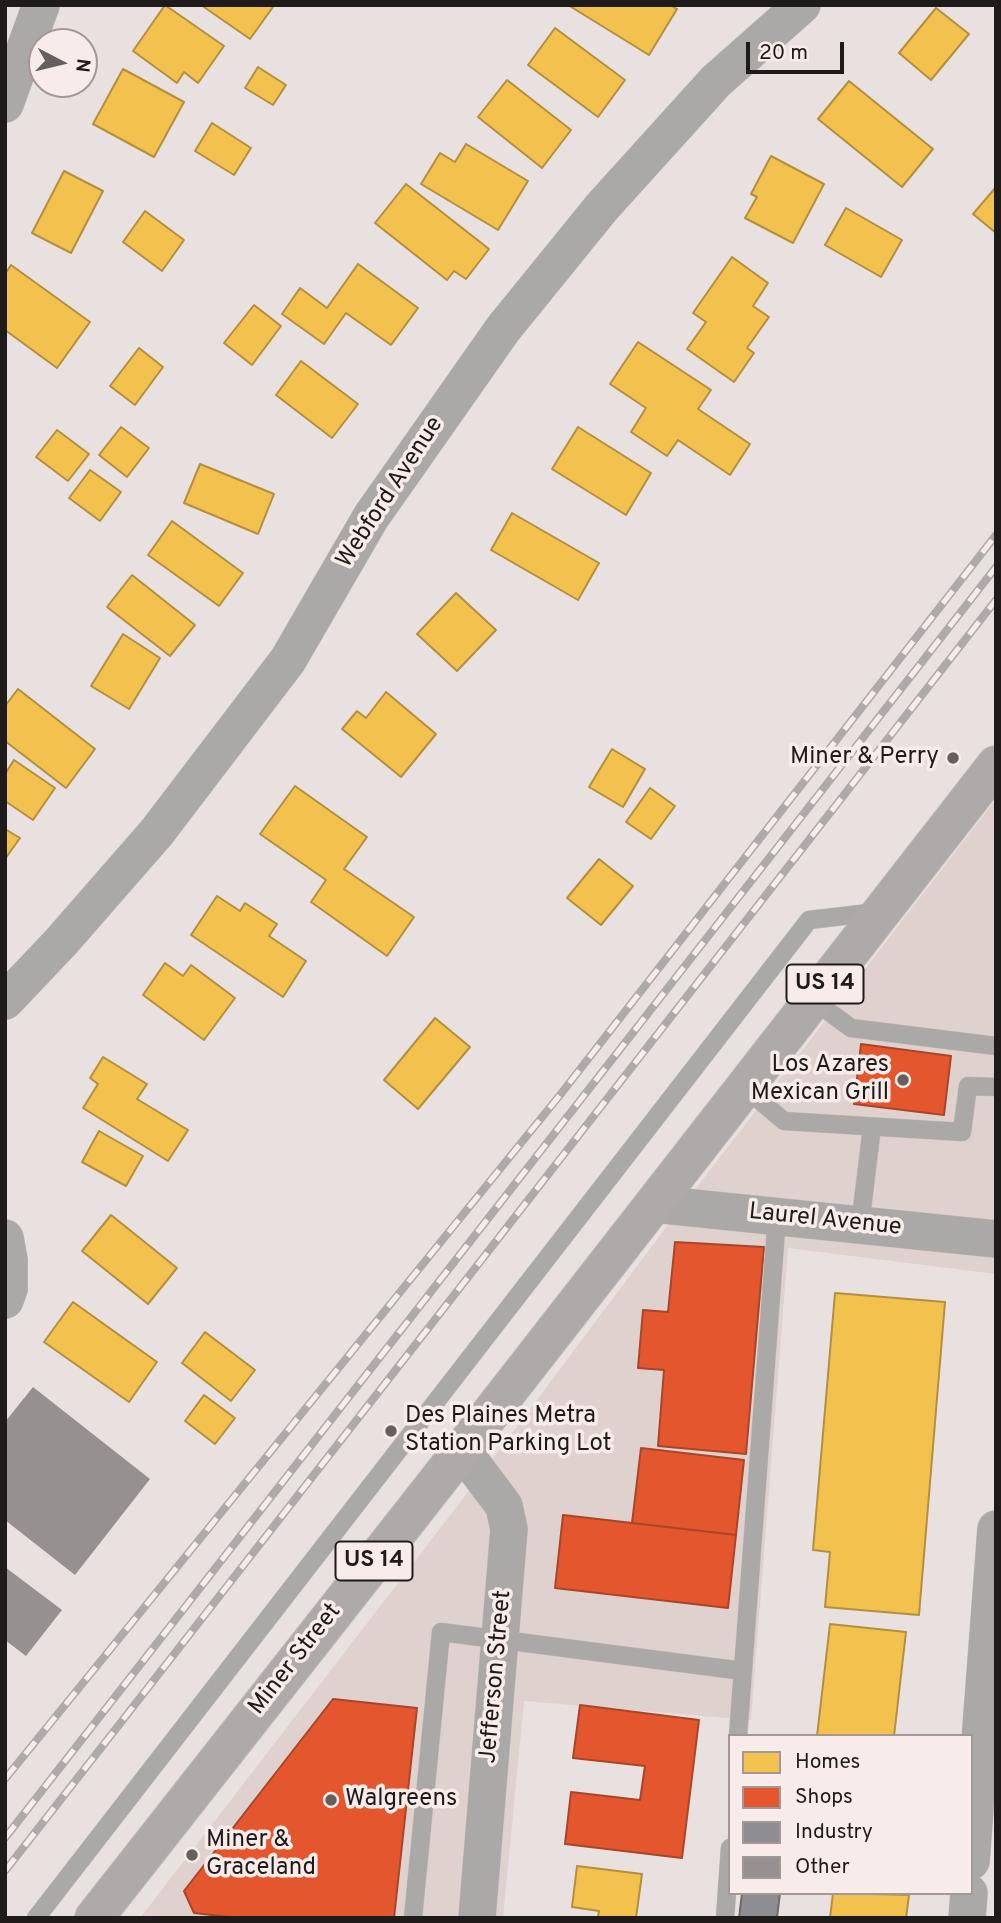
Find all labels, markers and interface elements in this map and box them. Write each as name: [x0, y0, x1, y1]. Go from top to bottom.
north arrow: [28, 28, 98, 98]
scale bar: [749, 28, 847, 72]
text: 20 m: [759, 40, 808, 67]
text: N: [69, 57, 95, 74]
street label: Webford Avenue: [331, 412, 451, 574]
place label: Miner & Perry: [790, 744, 939, 772]
marker: Miner & Perry: [945, 750, 961, 766]
road number: US 14: [786, 965, 864, 1004]
place label: Los Azares Mexican Grill: [751, 1052, 889, 1108]
marker: Los Azares Mexican Grill: [895, 1072, 911, 1088]
street label: Laurel Avenue: [747, 1199, 903, 1243]
place label: Des Plaines Metra Station Parking Lot: [405, 1403, 612, 1459]
marker: Des Plaines Metra Station Parking Lot: [383, 1423, 399, 1439]
road number: US 14: [336, 1542, 412, 1580]
street label: Jefferson Street: [475, 1589, 519, 1765]
street label: Miner Street: [244, 1599, 348, 1721]
legend: [728, 1734, 973, 1895]
text: Homes: [795, 1749, 860, 1776]
text: Shops: [795, 1784, 853, 1811]
place label: Walgreens: [345, 1786, 457, 1814]
marker: Walgreens: [323, 1792, 339, 1808]
text: Industry: [795, 1819, 873, 1846]
place label: Miner & Graceland: [206, 1827, 316, 1883]
marker: Miner & Graceland: [184, 1847, 200, 1863]
text: Other: [795, 1854, 850, 1881]

